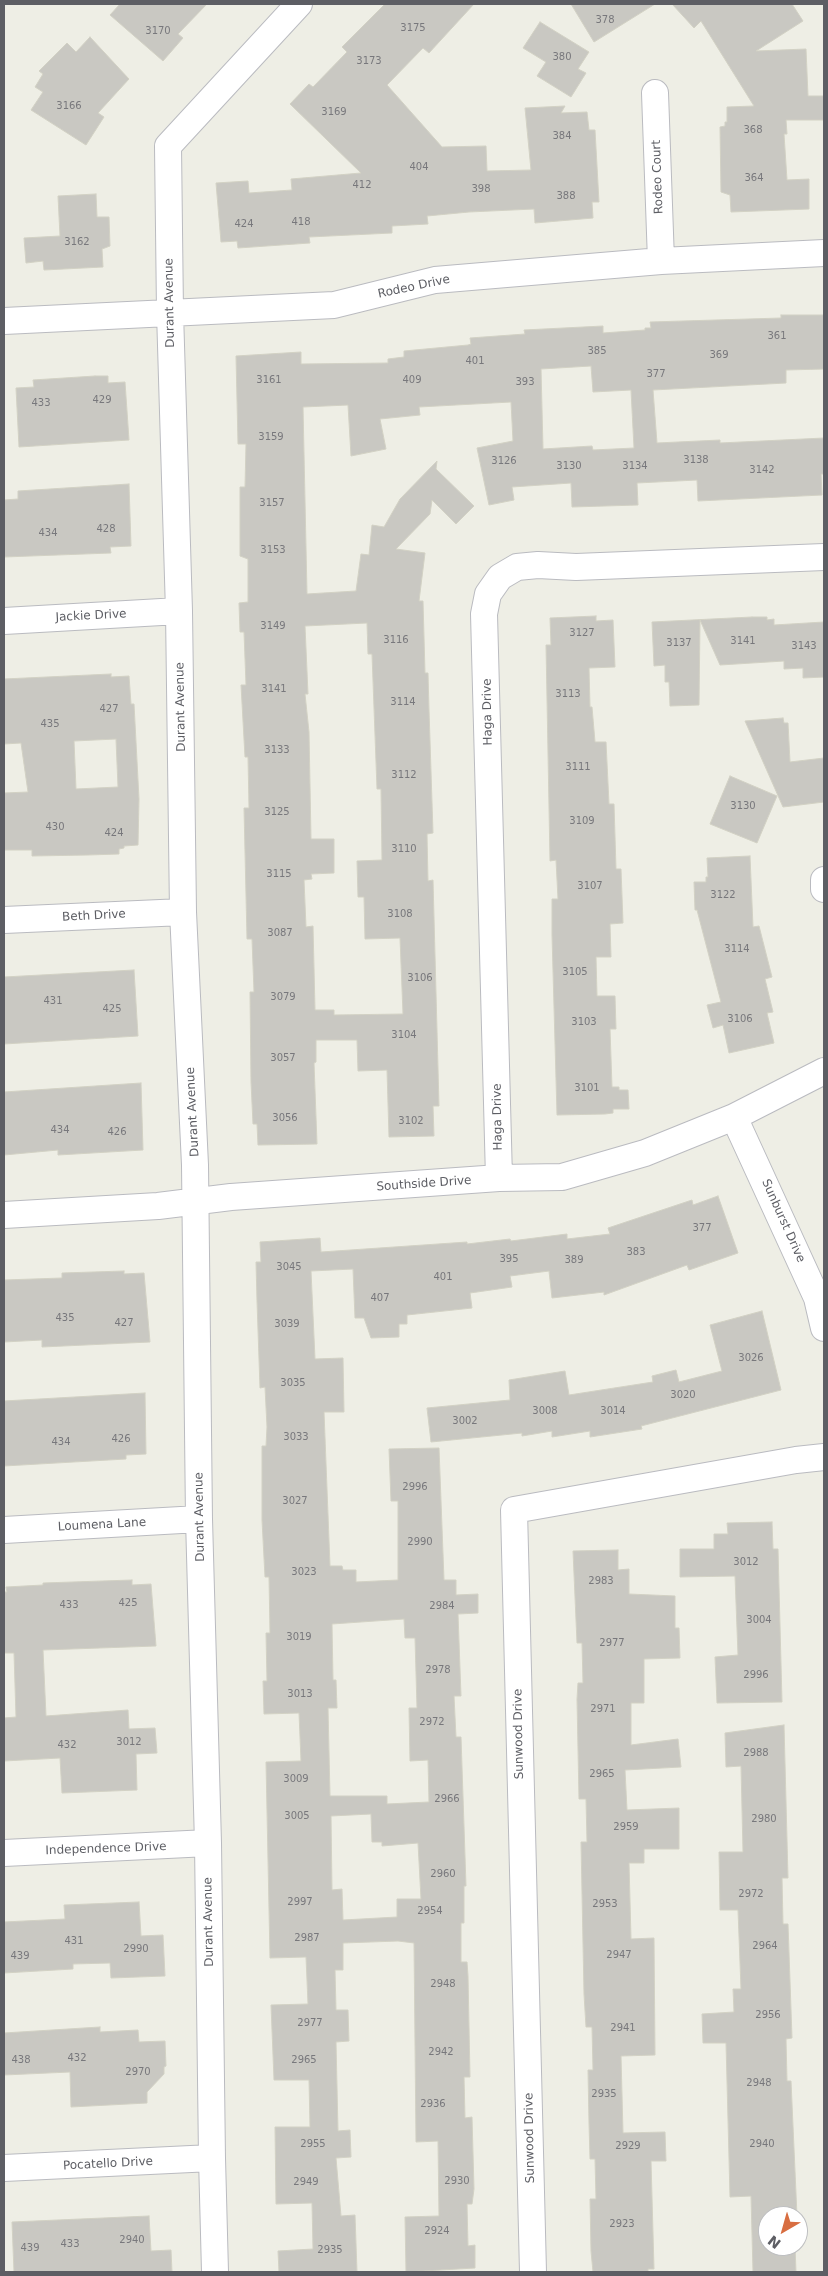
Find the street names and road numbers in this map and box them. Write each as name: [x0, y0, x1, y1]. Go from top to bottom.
street label: Rodeo Court: [650, 140, 666, 214]
street label: Durant Avenue: [162, 258, 178, 348]
street label: Rodeo Drive: [377, 272, 451, 302]
street label: Jackie Drive: [55, 607, 127, 625]
street label: Durant Avenue: [173, 662, 189, 752]
street label: Haga Drive: [480, 678, 496, 746]
street label: Beth Drive: [62, 907, 126, 925]
street label: Durant Avenue: [183, 1067, 203, 1157]
street label: Haga Drive: [490, 1083, 506, 1151]
street label: Southside Drive: [376, 1173, 472, 1195]
street label: Sunburst Drive: [758, 1177, 808, 1265]
street label: Durant Avenue: [192, 1472, 208, 1562]
street label: Loumena Lane: [58, 1515, 146, 1535]
street label: Sunwood Drive: [511, 1689, 527, 1779]
street label: Independence Drive: [45, 1840, 167, 1858]
street label: Durant Avenue: [201, 1877, 217, 1967]
street label: Sunwood Drive: [522, 2093, 538, 2183]
street label: Pocatello Drive: [63, 2154, 153, 2174]

